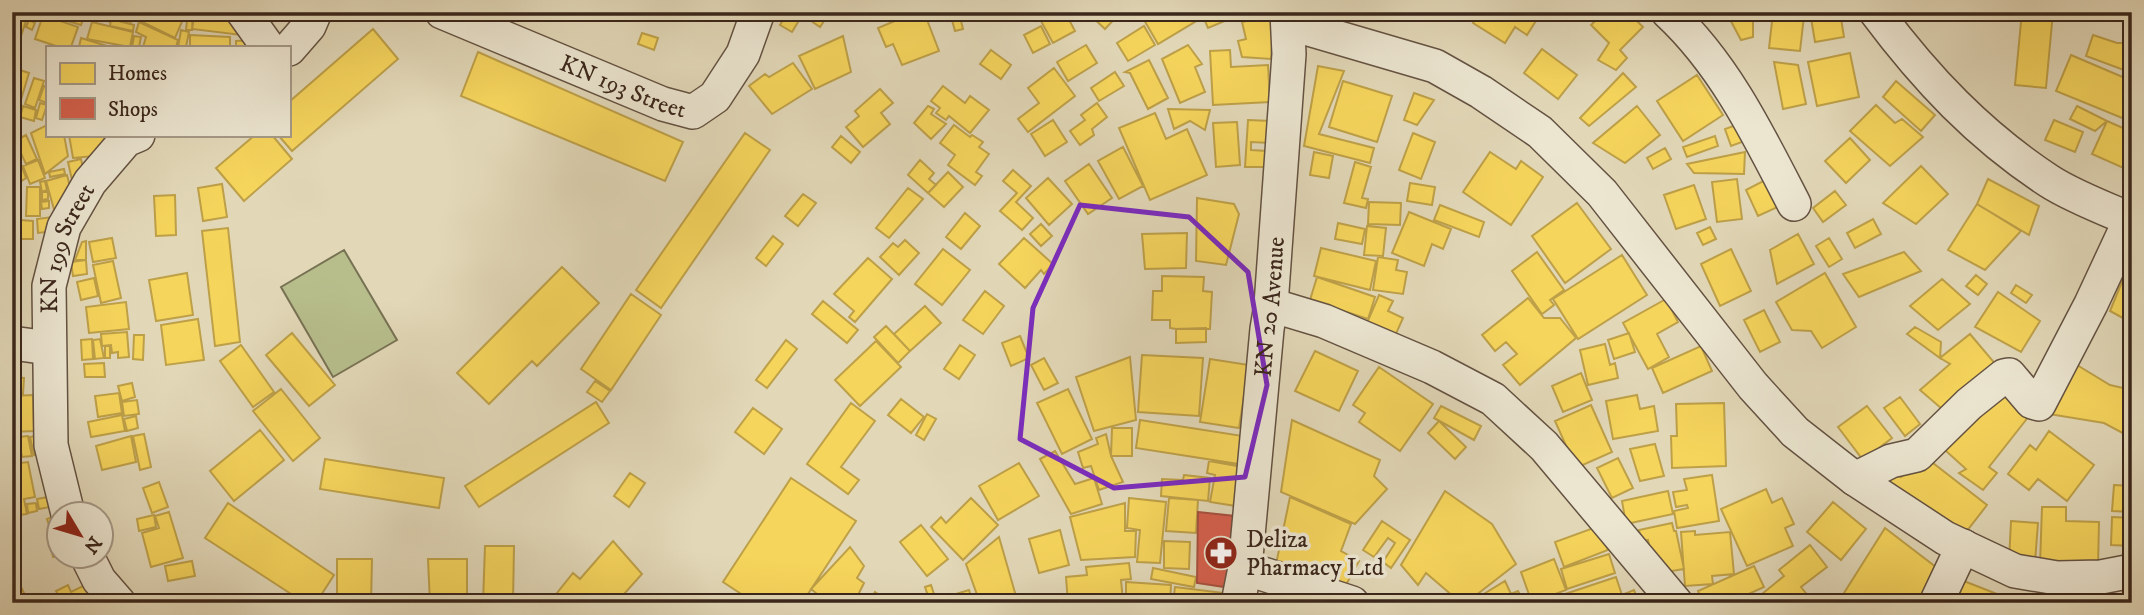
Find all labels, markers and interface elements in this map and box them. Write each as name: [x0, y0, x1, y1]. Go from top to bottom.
legend: [46, 46, 290, 136]
street label: KN 193 Street: [555, 49, 689, 126]
text: Homes: [108, 61, 167, 87]
text: Shops: [108, 97, 158, 123]
street label: KN 199 Street: [35, 178, 102, 313]
street label: KN 20 Avenue: [1249, 236, 1292, 378]
north arrow: [46, 500, 116, 570]
place label: Deliza Pharmacy Ltd: [1246, 525, 1384, 583]
text: N: [78, 531, 106, 558]
pharmacy icon: Deliza Pharmacy Ltd: [1202, 534, 1240, 572]

